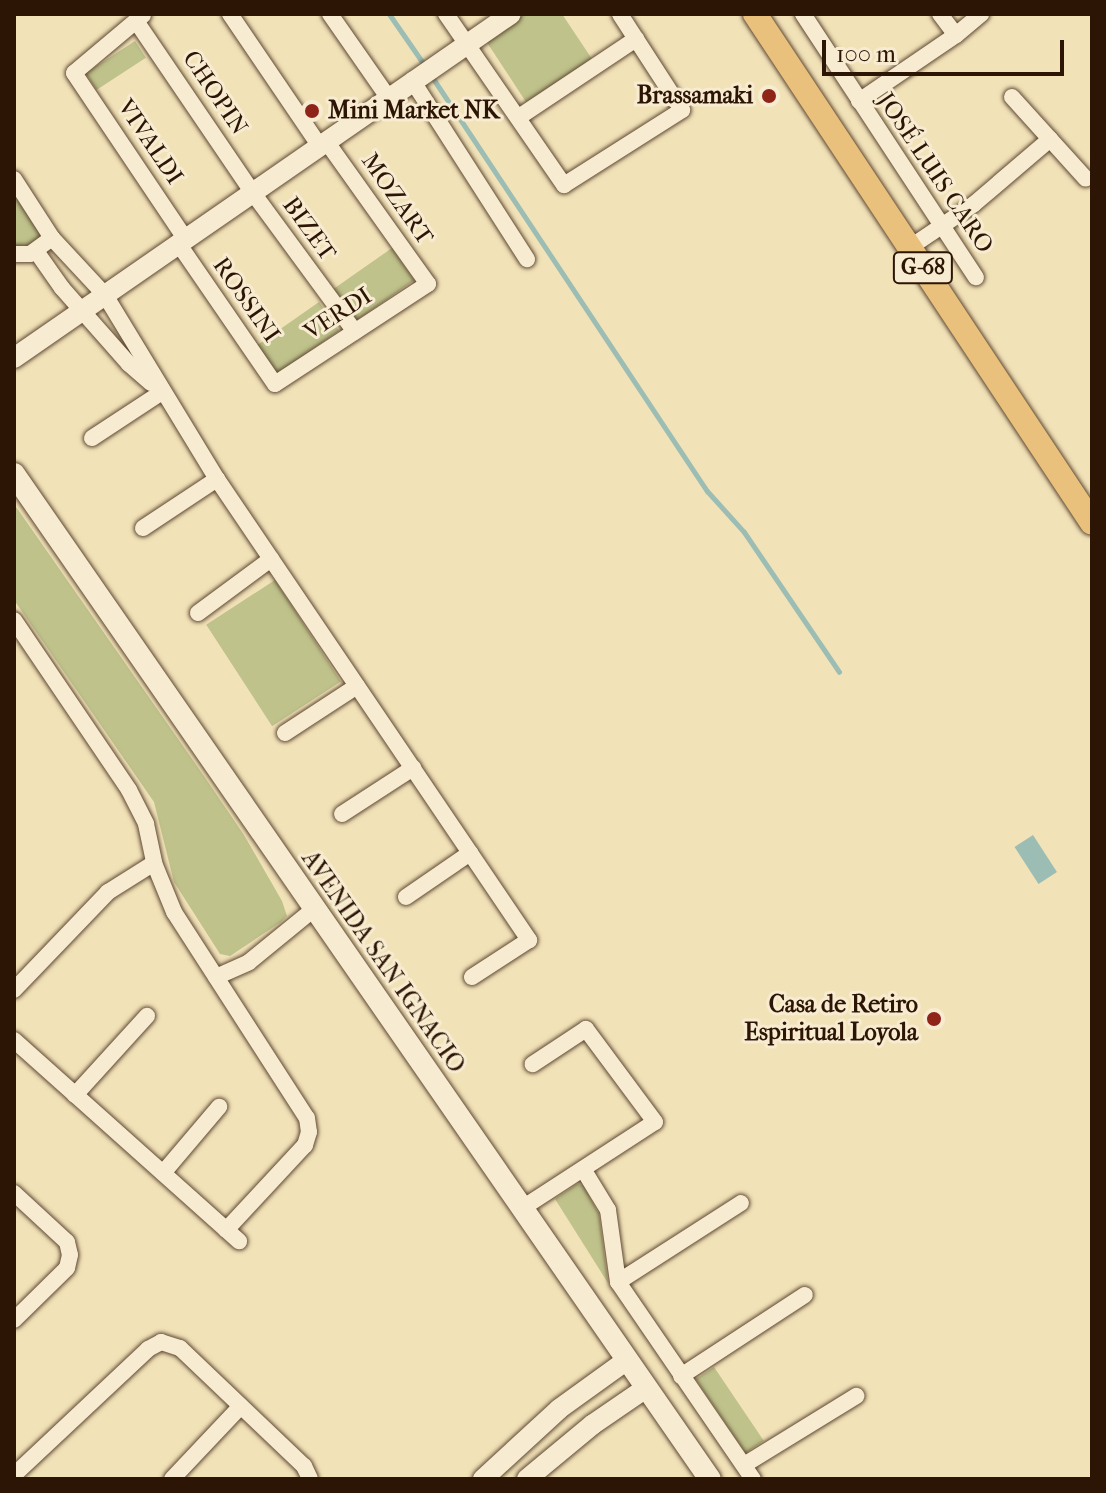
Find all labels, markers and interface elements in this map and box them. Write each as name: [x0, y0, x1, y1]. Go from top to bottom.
scale bar: [826, 24, 1068, 74]
text: 100 m: [836, 40, 896, 68]
street label: CHOPIN: [176, 45, 254, 141]
place label: Brassamaki: [637, 82, 753, 110]
marker: Brassamaki: [760, 87, 778, 105]
street label: JOSÉ LUIS CARO: [871, 87, 999, 259]
street label: VIVALDI: [111, 94, 189, 190]
place label: Mini Market NK: [328, 97, 500, 125]
marker: Mini Market NK: [303, 102, 321, 120]
street label: MOZART: [355, 148, 439, 250]
street label: BIZET: [276, 191, 342, 267]
road number: G-68: [891, 250, 955, 286]
street label: ROSSINI: [206, 252, 286, 348]
street label: VERDI: [299, 281, 377, 347]
street label: AVENIDA SAN IGNACIO: [295, 845, 471, 1079]
place label: Casa de Retiro Espiritual Loyola: [744, 991, 918, 1047]
marker: Casa de Retiro Espiritual Loyola: [925, 1010, 943, 1028]

